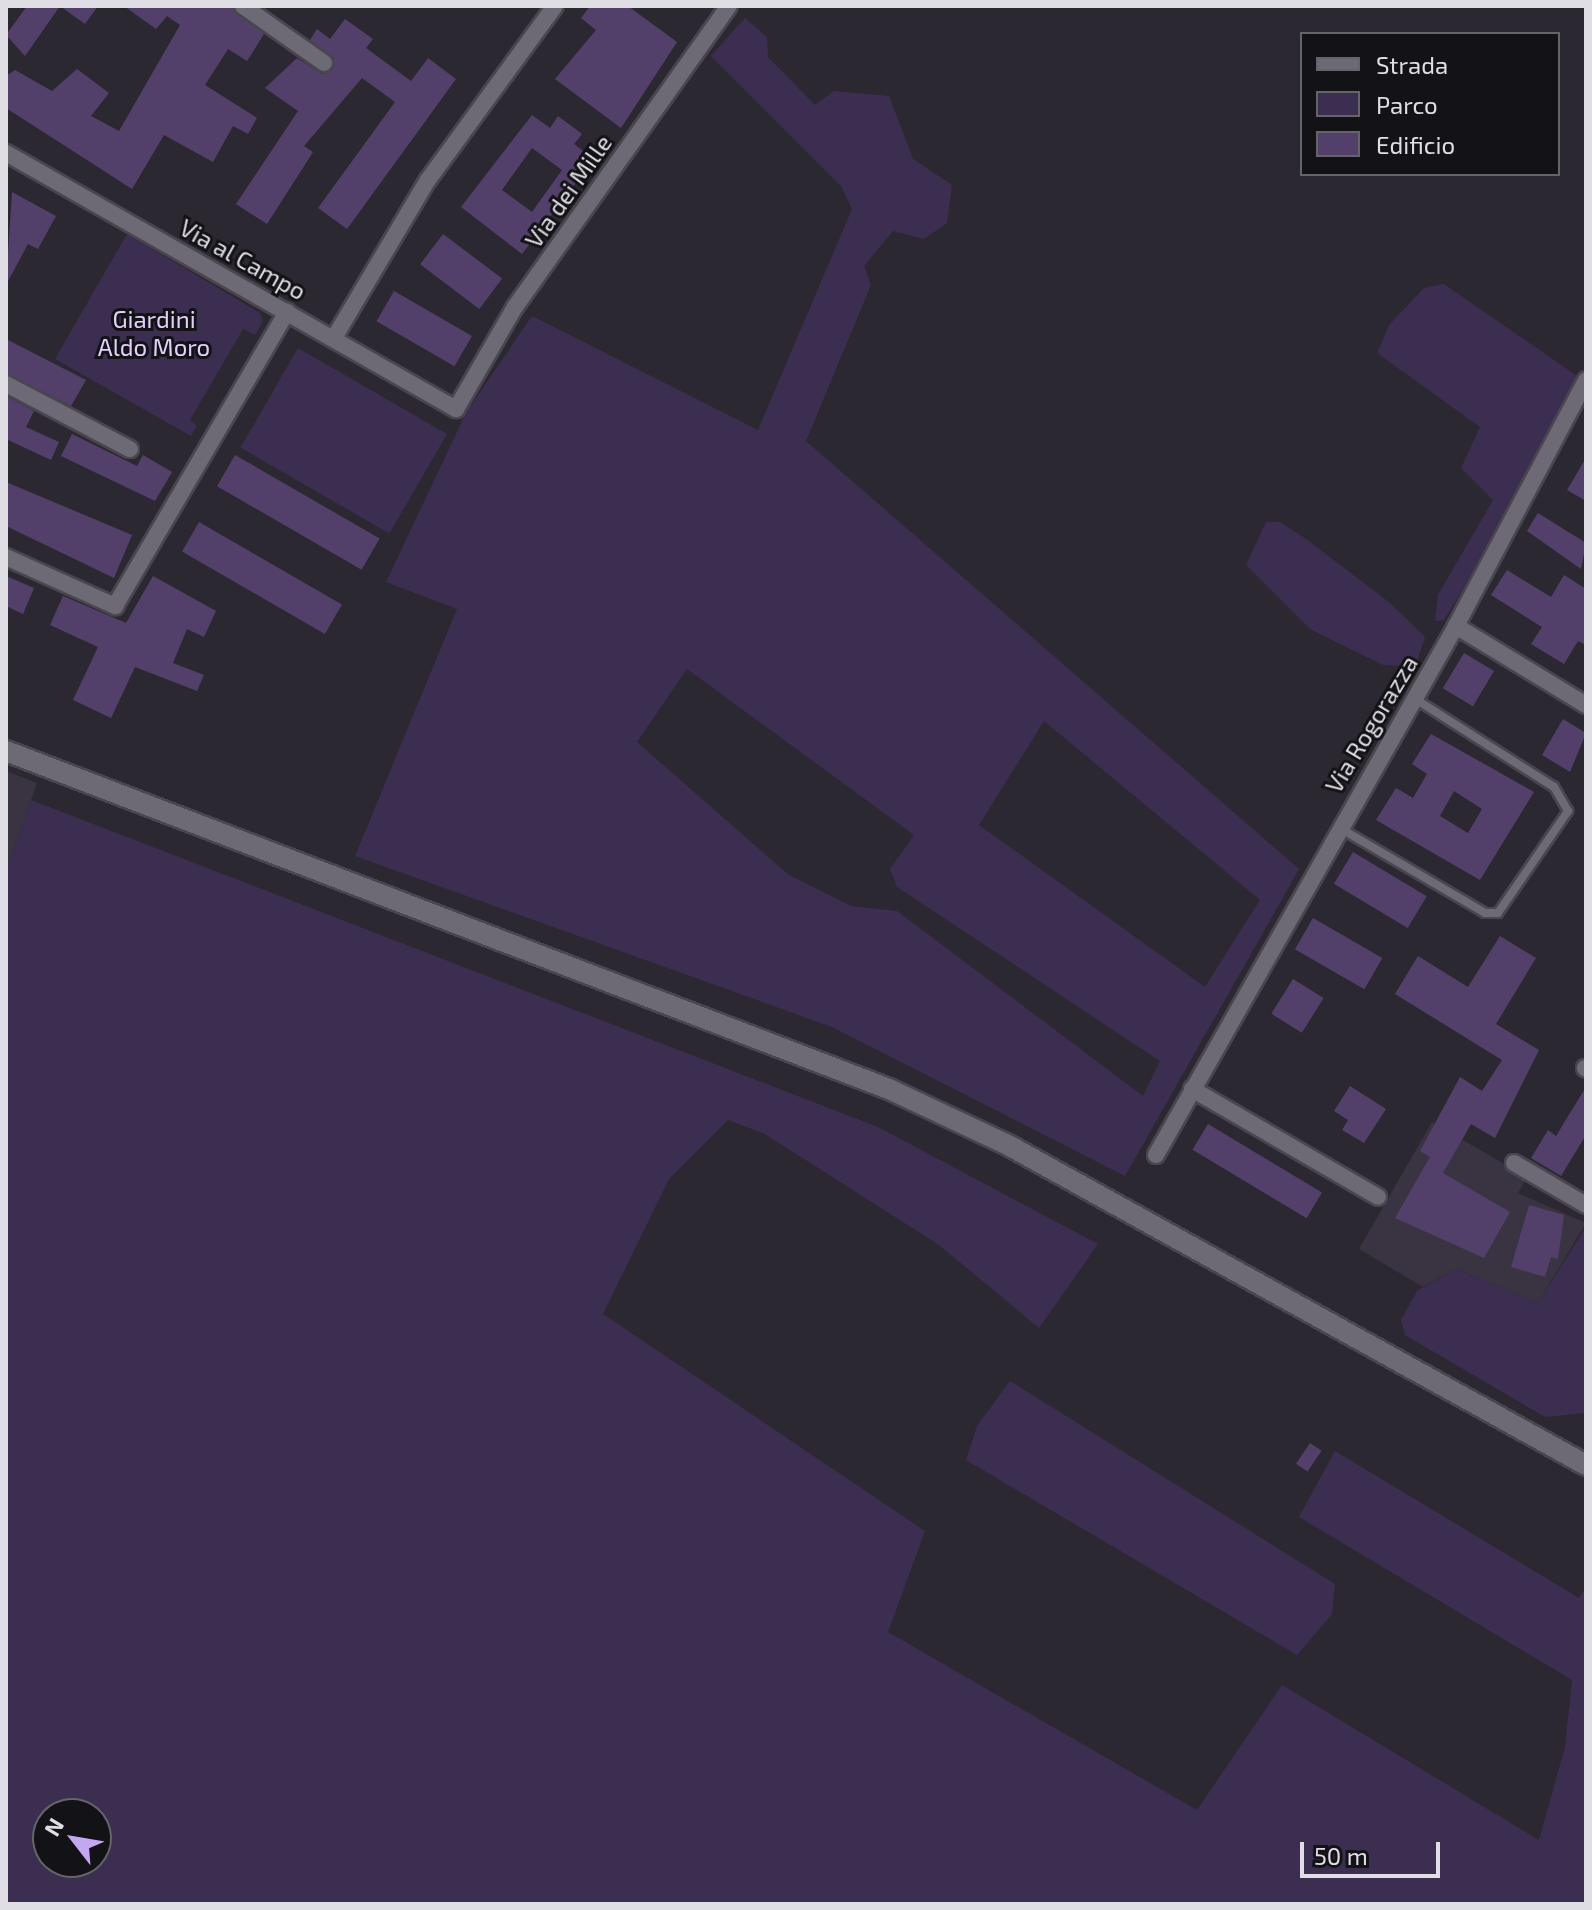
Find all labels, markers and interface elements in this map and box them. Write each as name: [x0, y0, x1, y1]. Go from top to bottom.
legend: [1300, 32, 1560, 176]
text: Strada: [1376, 50, 1448, 79]
text: Parco: [1376, 90, 1438, 119]
street label: Via dei Mille: [519, 129, 617, 253]
text: Edificio: [1376, 130, 1455, 159]
street label: Via al Campo: [175, 212, 311, 306]
park label: Giardini Aldo Moro: [98, 305, 210, 361]
street label: Via Rogorazza: [1319, 650, 1423, 798]
north arrow: [32, 1798, 112, 1878]
text: N: [38, 1813, 68, 1840]
scale bar: [1304, 1826, 1444, 1876]
text: 50 m: [1314, 1841, 1368, 1870]

